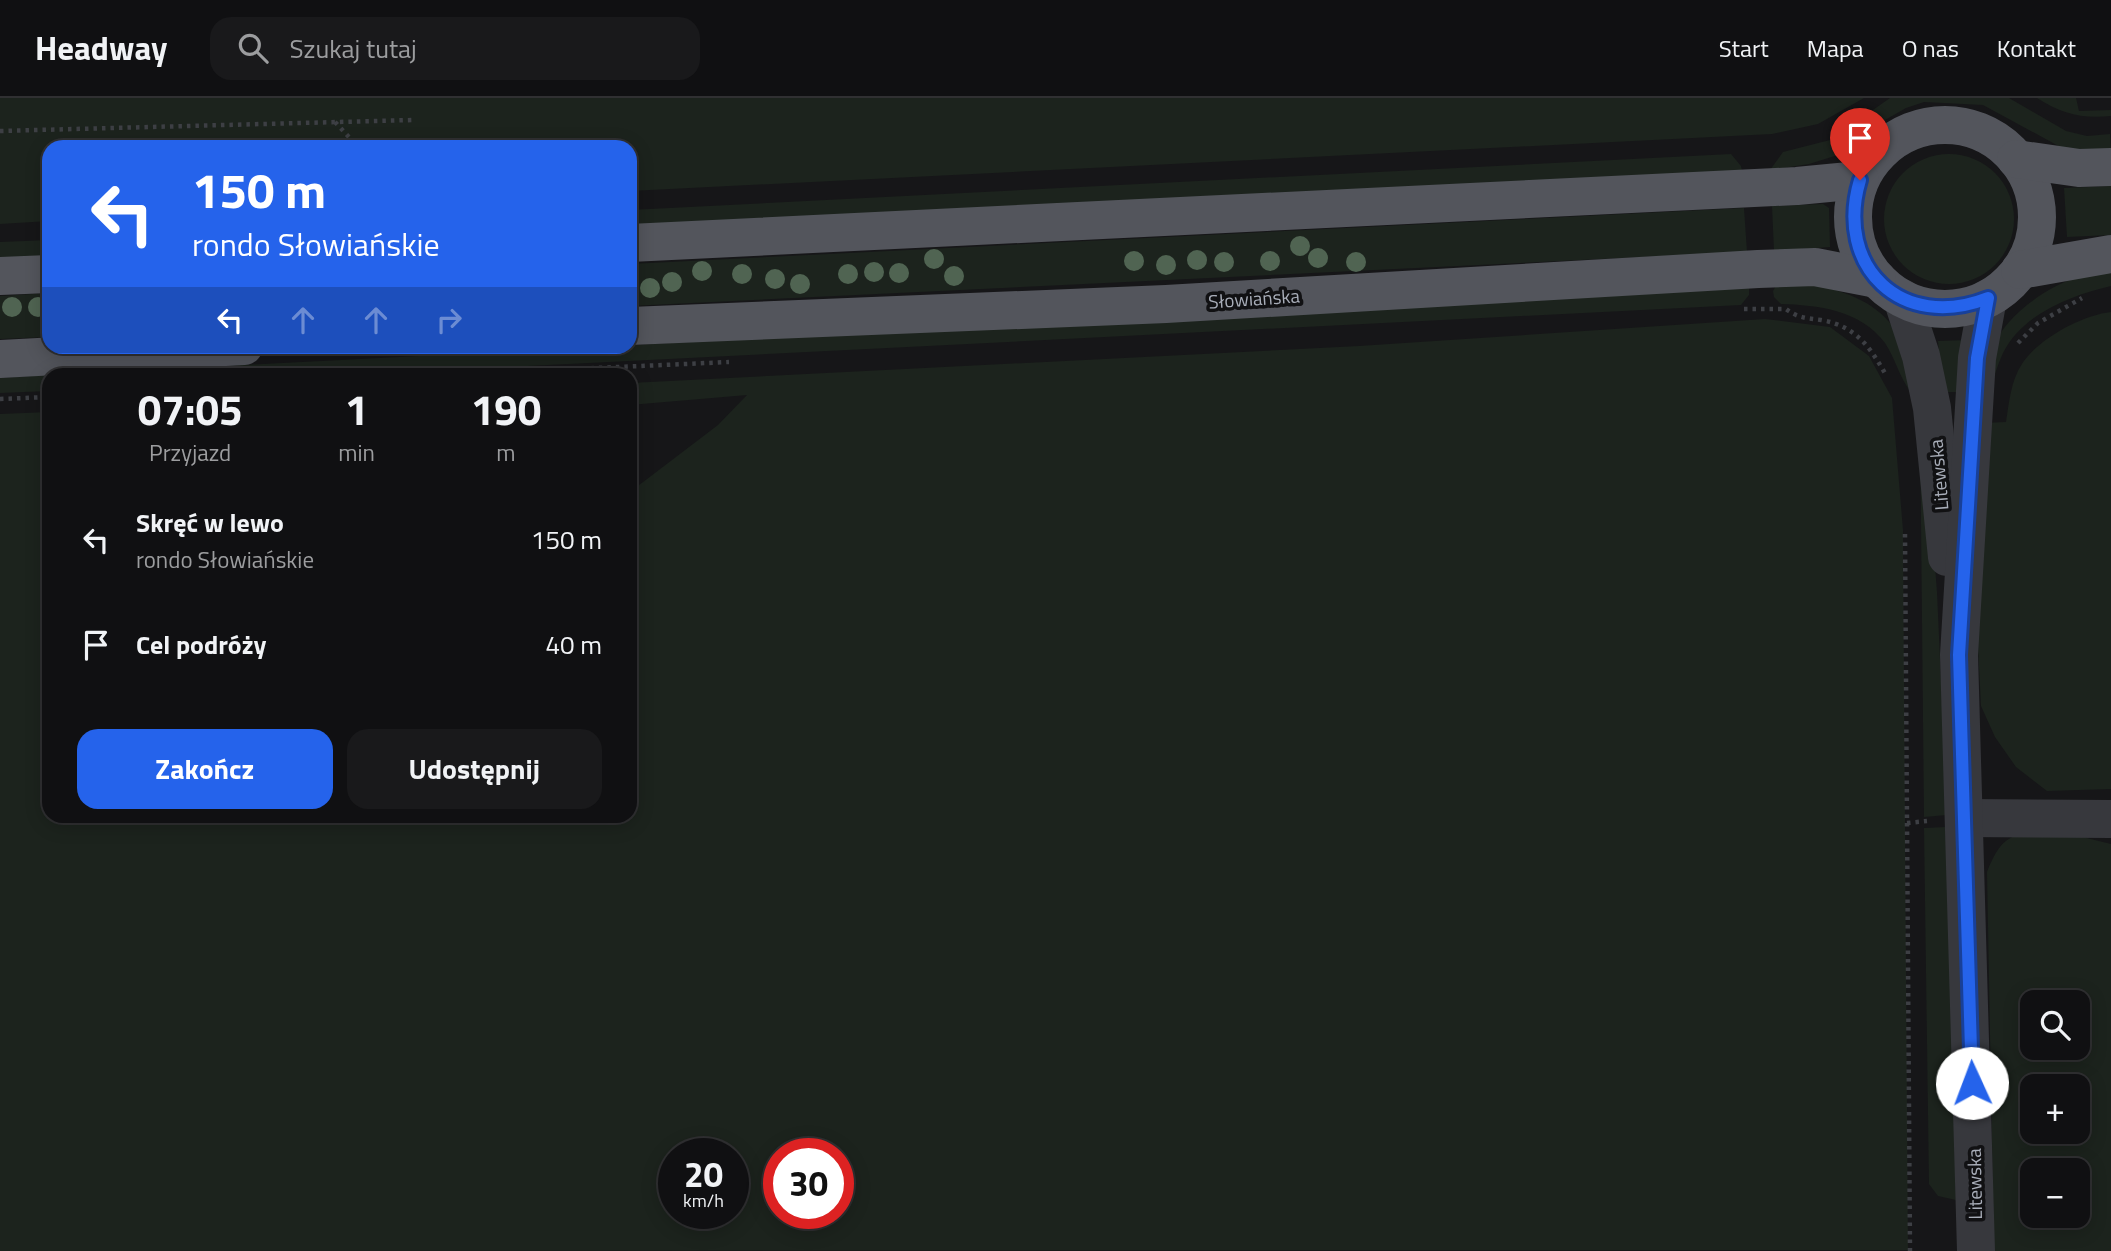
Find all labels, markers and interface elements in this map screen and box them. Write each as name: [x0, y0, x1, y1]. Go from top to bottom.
search box: [210, 17, 700, 80]
text: Headway: [35, 23, 168, 73]
icon: search: [234, 29, 272, 67]
text: Szukaj tutaj: [290, 29, 417, 68]
text: Start: [1719, 30, 1769, 66]
text: Mapa: [1807, 30, 1864, 66]
text: O nas: [1902, 30, 1959, 66]
text: Kontakt: [1997, 30, 2076, 66]
pin: [1830, 108, 1890, 180]
icon: arrive: [1841, 119, 1879, 157]
text: 150 m: [192, 152, 326, 227]
icon: left: [77, 168, 168, 259]
text: rondo Słowiańskie: [192, 220, 440, 268]
street label: Słowiańska: [1207, 280, 1301, 316]
icon: left: [211, 301, 249, 339]
icon: ahead: [284, 301, 322, 339]
icon: ahead: [357, 301, 395, 339]
icon: right: [430, 301, 468, 339]
text: 07:05: [138, 377, 243, 441]
text: 1: [345, 377, 368, 441]
text: 190: [471, 377, 541, 441]
text: Przyjazd: [149, 435, 231, 470]
text: min: [338, 435, 375, 470]
text: m: [496, 435, 516, 470]
street label: Litewska: [1920, 438, 1956, 512]
text: Skręć w lewo: [136, 503, 284, 542]
text: 150 m: [531, 520, 602, 559]
icon: left: [77, 521, 115, 559]
text: rondo Słowiańskie: [136, 542, 314, 577]
text: Cel podróży: [136, 625, 266, 664]
text: 40 m: [545, 625, 602, 664]
icon: arrive: [77, 626, 115, 664]
button: Zakończ: [77, 729, 333, 809]
button: Udostępnij: [347, 729, 602, 809]
map controls: [2020, 990, 2090, 1228]
button: search: [2020, 990, 2090, 1060]
position arrow: [1935, 1046, 2009, 1120]
button: +: [2020, 1074, 2090, 1144]
speed limit sign: 30: [763, 1138, 854, 1229]
text: 20: [684, 1147, 723, 1201]
street label: Litewska: [1959, 1148, 1989, 1220]
button: −: [2020, 1158, 2090, 1228]
text: km/h: [683, 1187, 724, 1214]

